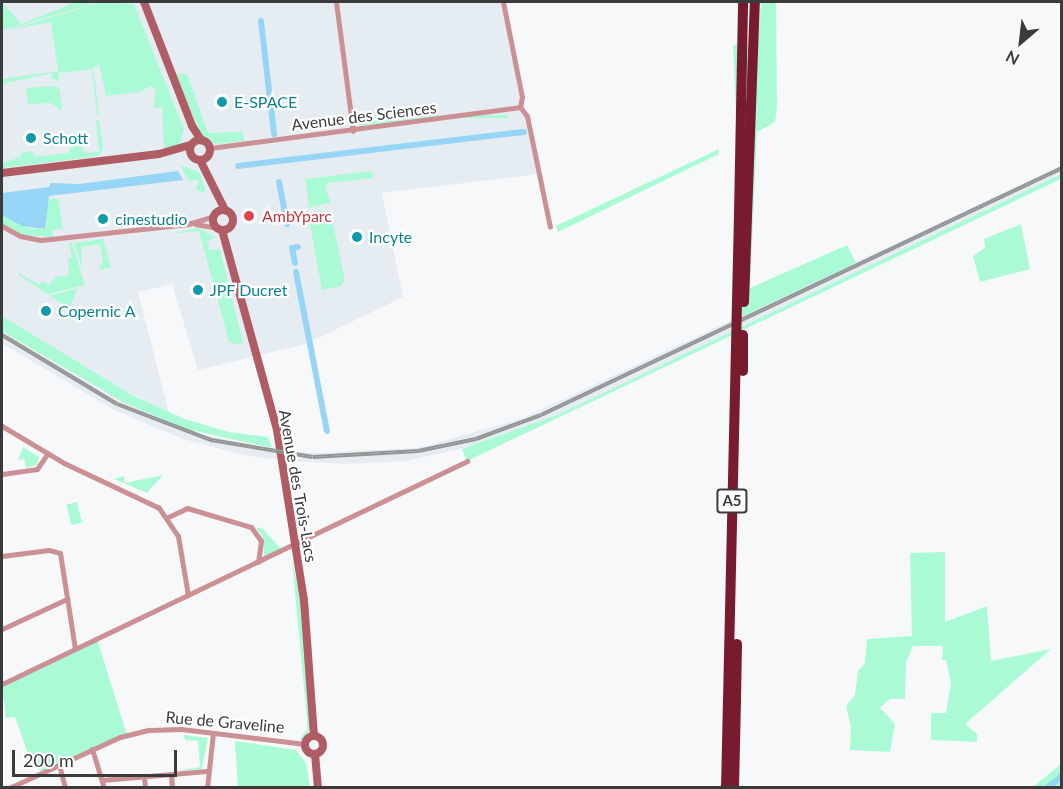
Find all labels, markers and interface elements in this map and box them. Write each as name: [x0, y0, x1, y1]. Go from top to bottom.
north arrow: [991, 12, 1051, 72]
text: N: [1002, 47, 1022, 70]
place label: E-SPACE: [234, 92, 297, 112]
marker: E-SPACE: [215, 95, 229, 109]
street label: Avenue des Sciences: [290, 98, 438, 134]
place label: Schott: [43, 128, 88, 148]
marker: Schott: [24, 131, 38, 145]
place label: AmbYparc: [262, 206, 332, 226]
marker: AmbYparc: [240, 207, 258, 225]
place label: cinestudio: [115, 209, 187, 229]
marker: cinestudio: [96, 212, 110, 226]
place label: Incyte: [369, 227, 412, 247]
marker: Incyte: [350, 230, 364, 244]
place label: JPF Ducret: [210, 280, 288, 300]
marker: JPF Ducret: [191, 283, 205, 297]
place label: Copernic A: [58, 301, 136, 321]
marker: Copernic A: [39, 304, 53, 318]
street label: Avenue des Trois-Lacs: [275, 408, 321, 564]
road number: A5: [716, 489, 748, 513]
street label: Rue de Graveline: [165, 707, 285, 737]
scale bar: [15, 738, 180, 776]
text: 200 m: [23, 749, 74, 771]

